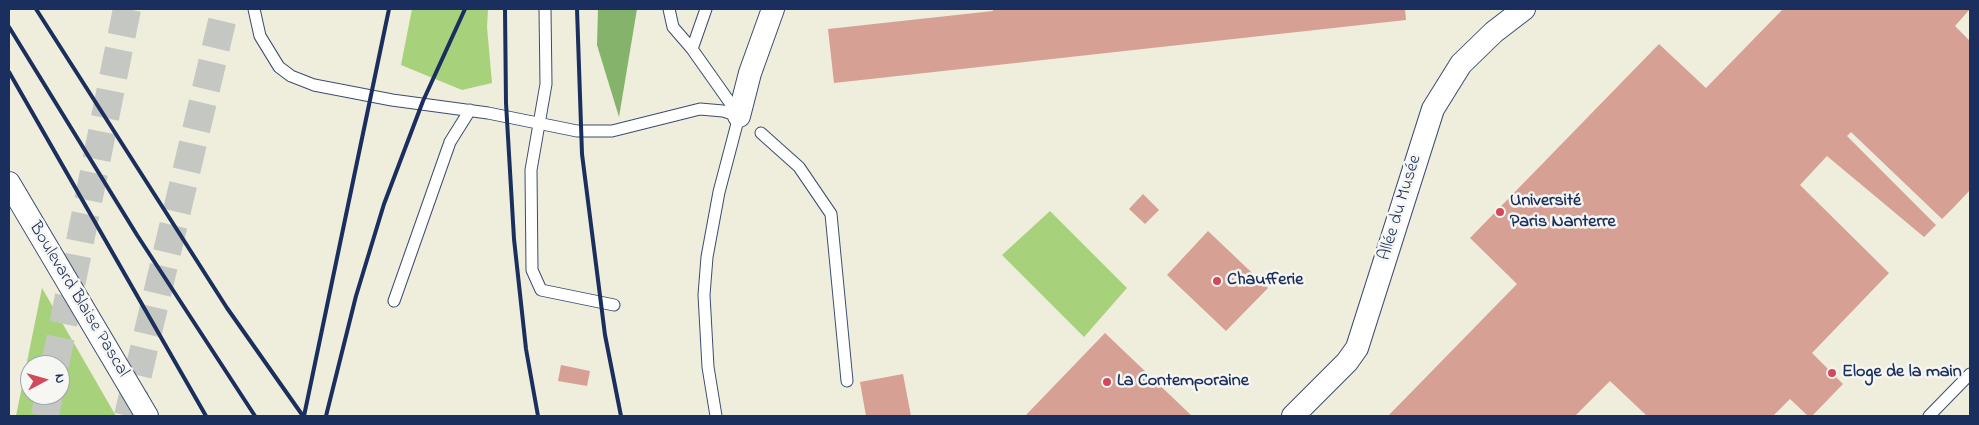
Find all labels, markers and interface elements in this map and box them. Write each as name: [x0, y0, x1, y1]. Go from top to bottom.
street label: Allée du Musée: [1375, 153, 1427, 263]
place label: Université Paris Nanterre: [1510, 191, 1616, 233]
marker: Université Paris Nanterre: [1494, 206, 1506, 218]
street label: Boulevard Blaise Pascal: [23, 218, 133, 382]
place label: Chaufferie: [1227, 270, 1303, 292]
marker: Chaufferie: [1211, 275, 1223, 287]
north arrow: [20, 355, 70, 405]
place label: Eloge de la main: [1842, 362, 1962, 384]
marker: Eloge de la main: [1826, 367, 1838, 379]
place label: La Contemporaine: [1117, 371, 1249, 393]
text: N: [48, 373, 70, 384]
marker: La Contemporaine: [1101, 376, 1113, 388]

